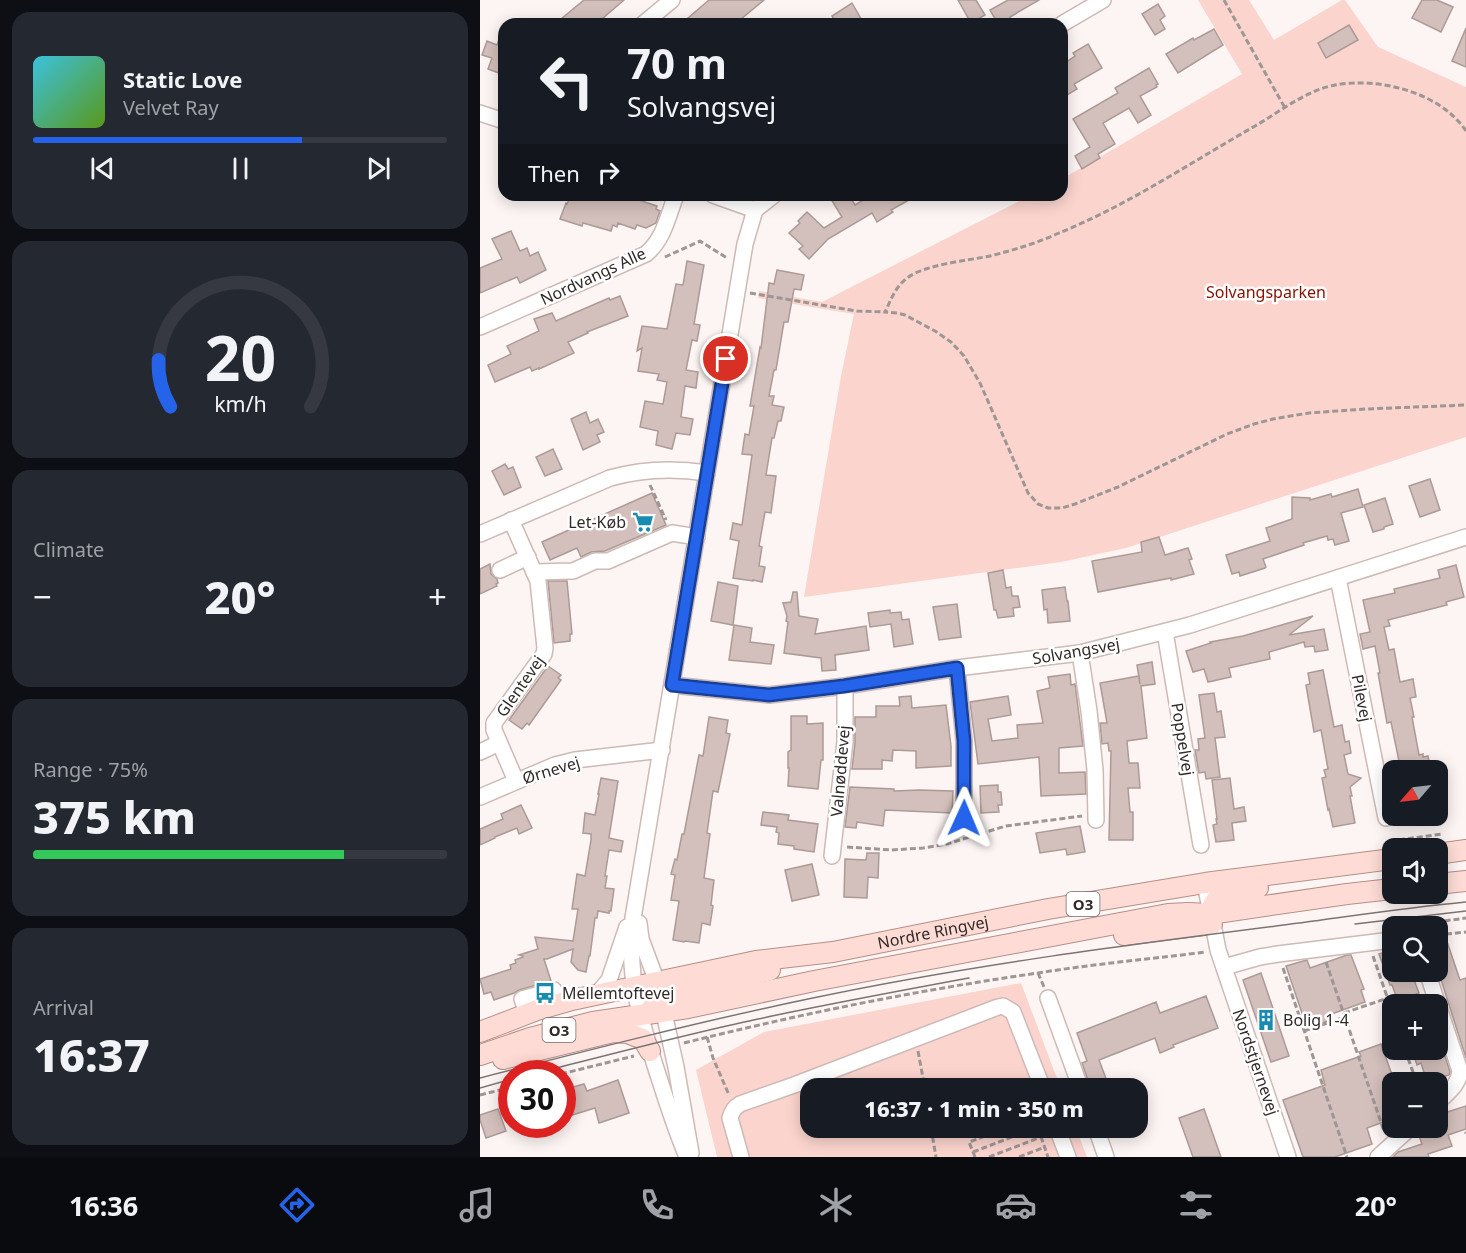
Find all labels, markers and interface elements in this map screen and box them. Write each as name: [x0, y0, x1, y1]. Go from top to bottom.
text: 70 m: [627, 34, 727, 91]
icon: left: [528, 42, 606, 120]
text: Static Love: [123, 64, 242, 94]
text: Solvangsvej: [627, 88, 776, 125]
text: Velvet Ray: [123, 94, 219, 121]
icon: previous: [86, 152, 119, 185]
icon: pause: [224, 152, 257, 185]
icon: next: [362, 152, 395, 185]
icon: right: [592, 156, 625, 189]
text: Then: [528, 158, 580, 188]
street label: Nordvangs Alle: [537, 242, 649, 310]
park label: Solvangsparken: [1206, 281, 1326, 303]
text: 20: [204, 314, 276, 399]
pin: [700, 333, 751, 384]
icon: arrive: [709, 342, 742, 375]
text: km/h: [214, 389, 266, 418]
supermarket icon: Let-Køb: [631, 510, 655, 534]
place label: Let-Køb: [568, 511, 626, 533]
text: Climate: [33, 536, 104, 563]
text: 20°: [204, 566, 276, 627]
text: −: [33, 574, 52, 619]
text: +: [428, 574, 447, 619]
street label: Solvangsvej: [1031, 632, 1121, 670]
street label: Glentevej: [491, 651, 549, 721]
street label: Pilevej: [1347, 672, 1377, 724]
street label: Poppelvej: [1166, 701, 1200, 777]
street label: Valnøddevej: [825, 724, 855, 818]
street label: Ørnevej: [520, 751, 582, 789]
text: Range · 75%: [33, 756, 148, 783]
north arrow: [1382, 760, 1448, 826]
map controls: [1382, 760, 1448, 1138]
text: 375 km: [33, 786, 196, 847]
position arrow: [932, 786, 996, 850]
button: sound: [1382, 838, 1448, 904]
road number: O3: [1066, 892, 1100, 916]
street label: Nordre Ringvej: [876, 910, 990, 954]
button: search: [1382, 916, 1448, 982]
bus stop icon: Mellemtoftevej: [533, 981, 557, 1005]
place label: Mellemtoftevej: [562, 982, 675, 1004]
text: Arrival: [33, 994, 94, 1021]
button: +: [1382, 994, 1448, 1060]
street label: Nordstjernevej: [1228, 1006, 1284, 1118]
building icon: Bolig 1-4: [1254, 1008, 1278, 1032]
place label: Bolig 1-4: [1283, 1009, 1349, 1031]
road number: O3: [542, 1018, 576, 1042]
text: 16:37: [33, 1024, 150, 1085]
speed limit sign: 30: [498, 1060, 576, 1138]
button: −: [1382, 1072, 1448, 1138]
text: 16:37 · 1 min · 350 m: [864, 1093, 1084, 1123]
icon: directions: [276, 1184, 318, 1226]
icon: music: [456, 1184, 498, 1226]
icon: phone: [636, 1184, 678, 1226]
icon: climate: [815, 1184, 857, 1226]
icon: car: [995, 1184, 1037, 1226]
icon: filters: [1175, 1184, 1217, 1226]
text: 16:36: [69, 1187, 138, 1224]
text: 20°: [1355, 1187, 1397, 1224]

